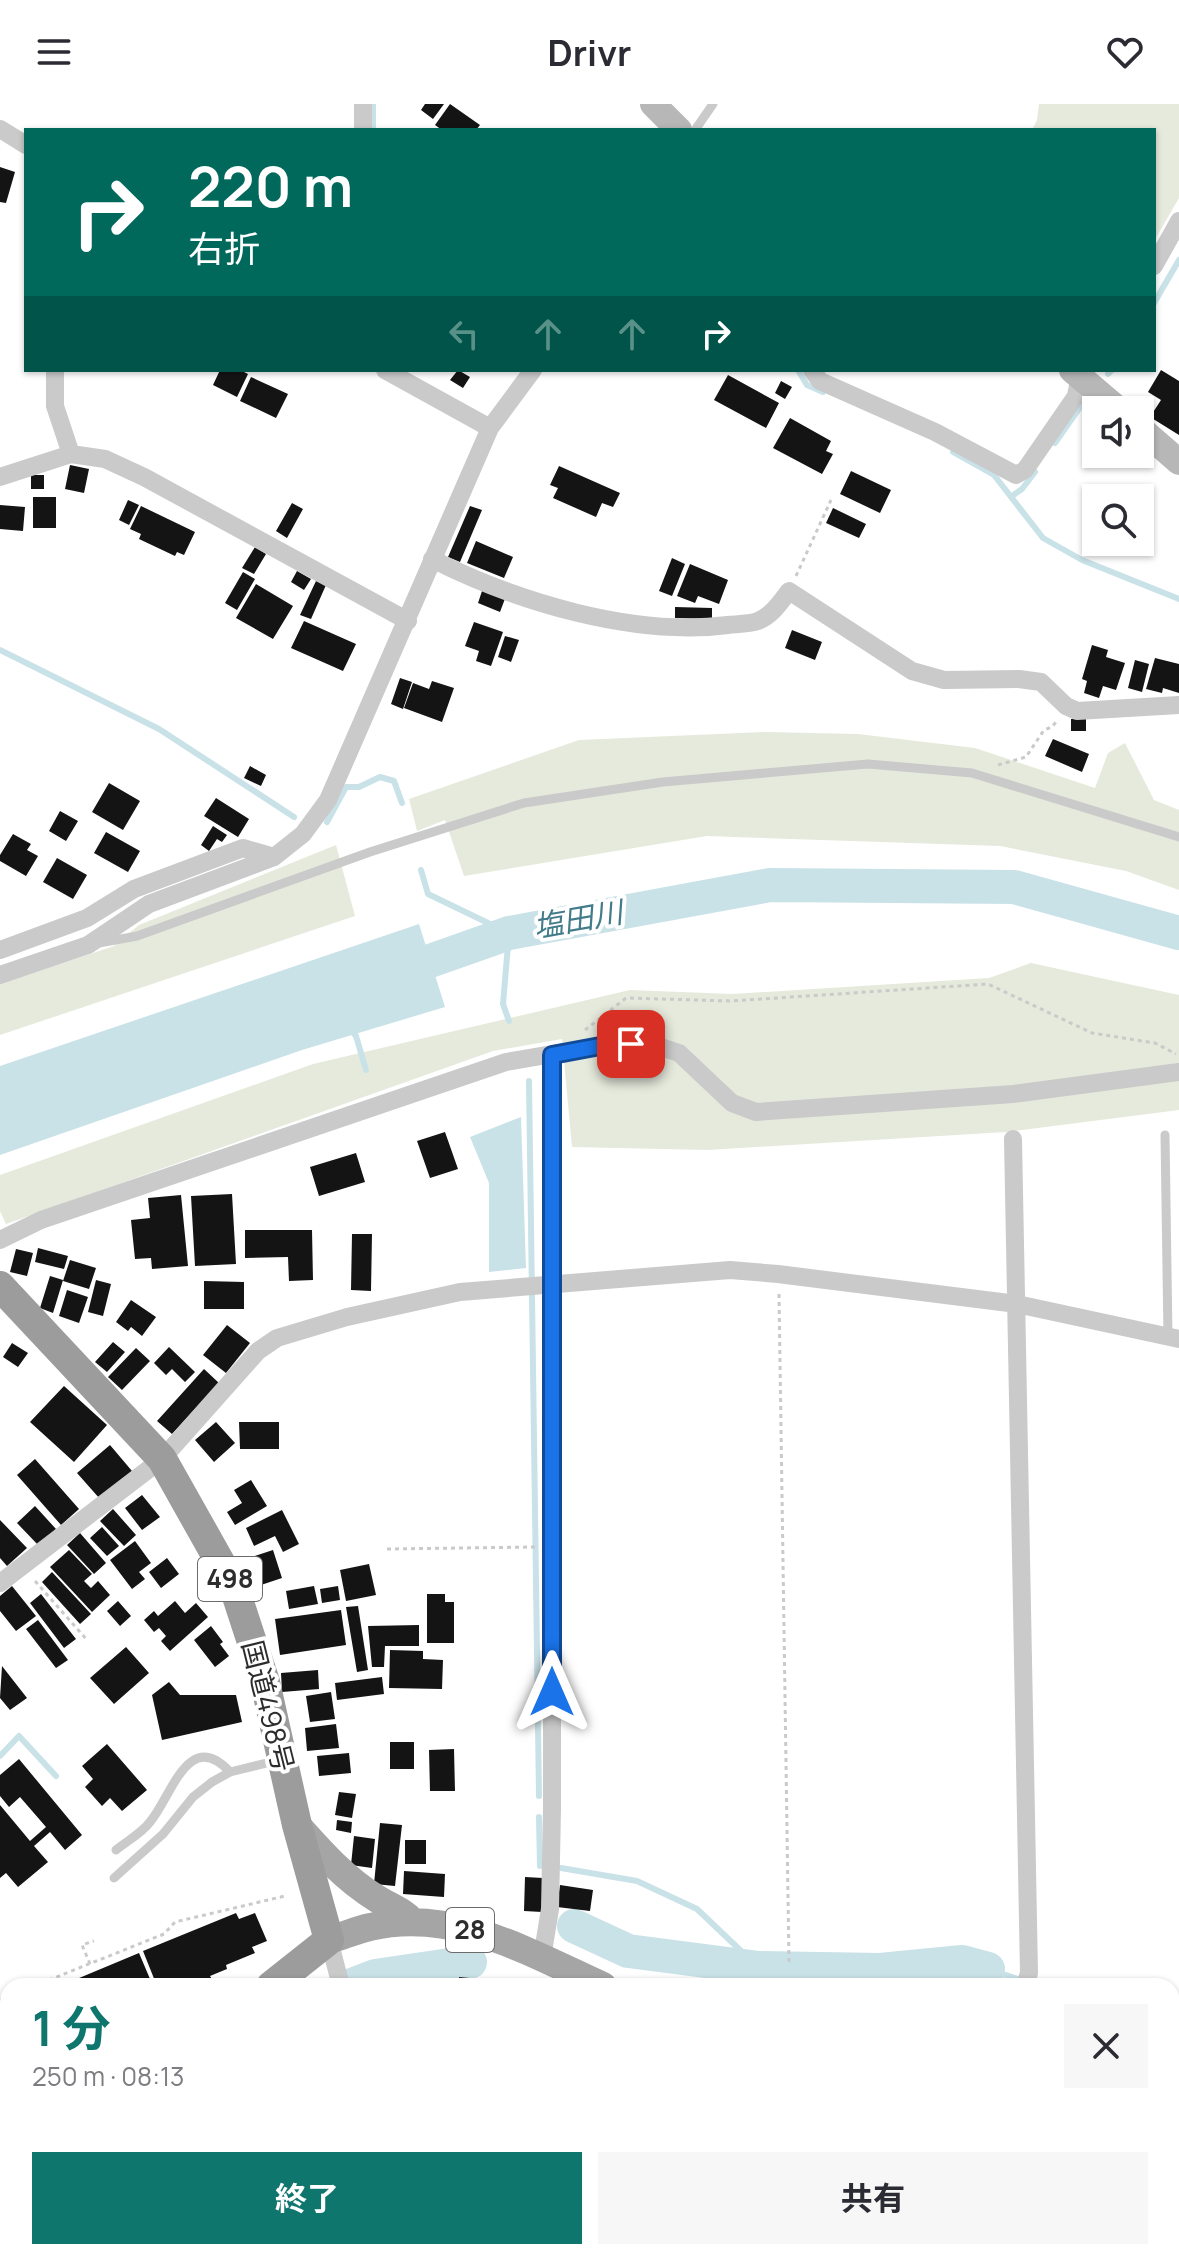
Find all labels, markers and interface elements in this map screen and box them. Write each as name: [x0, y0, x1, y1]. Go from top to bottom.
text: Drivr: [548, 28, 631, 77]
icon: menu: [32, 30, 76, 74]
icon: heart: [1103, 30, 1147, 74]
text: 220 m: [188, 147, 353, 224]
icon: right: [56, 160, 160, 264]
text: 右折: [188, 224, 260, 273]
icon: left: [442, 312, 486, 356]
icon: ahead: [526, 312, 570, 356]
icon: ahead: [610, 312, 654, 356]
icon: right: [694, 312, 738, 356]
map controls: [1082, 396, 1154, 556]
button: sound: [1082, 396, 1154, 468]
button: search: [1082, 484, 1154, 556]
water label: 塩田川: [530, 890, 629, 947]
pin: [597, 1010, 665, 1078]
icon: arrive: [609, 1022, 653, 1066]
road number: 498: [198, 1557, 262, 1601]
street label: 国道498号: [234, 1636, 304, 1775]
position arrow: [510, 1650, 594, 1734]
road number: 28: [446, 1908, 494, 1952]
text: 1 分: [32, 1995, 111, 2060]
button: close: [1064, 2004, 1148, 2088]
text: 250 m · 08:13: [32, 2058, 184, 2094]
button: 終了: [32, 2152, 582, 2244]
button: 共有: [598, 2152, 1148, 2244]

